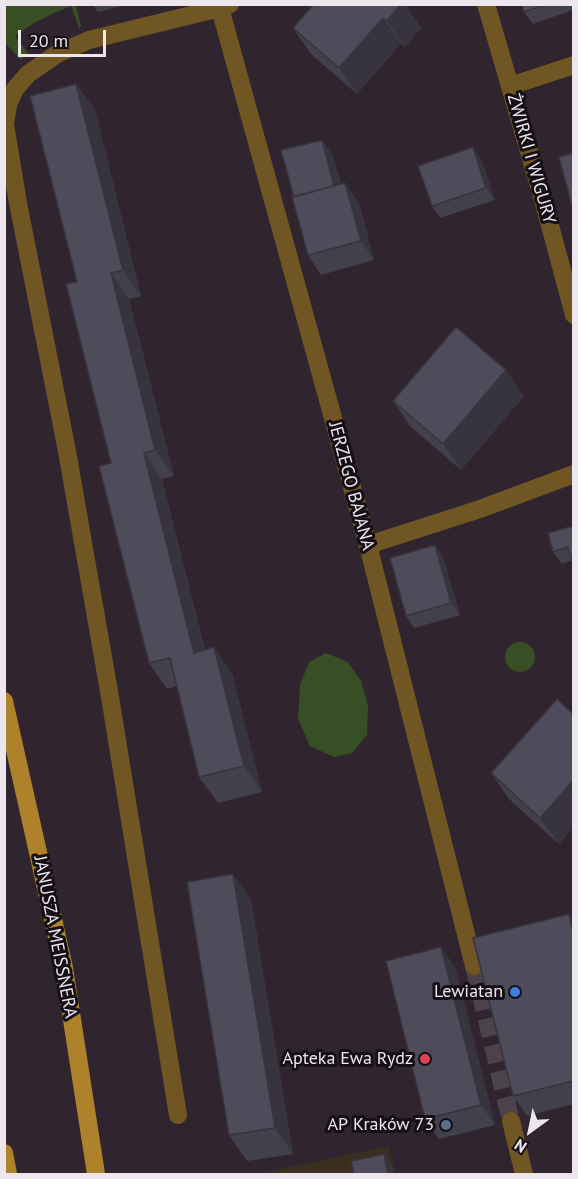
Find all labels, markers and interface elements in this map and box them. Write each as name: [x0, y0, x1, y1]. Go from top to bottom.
scale bar: [21, 18, 110, 56]
text: 20 m: [29, 29, 68, 52]
street label: ŻWIRKI I WIGURY: [502, 91, 560, 227]
street label: JERZEGO BAJANA: [323, 419, 379, 553]
street label: JANUSZA MEISSNERA: [29, 854, 81, 1020]
place label: Lewiatan: [434, 981, 503, 1003]
marker: Lewiatan: [508, 985, 522, 999]
place label: Apteka Ewa Rydz: [282, 1048, 413, 1070]
marker: Apteka Ewa Rydz: [418, 1052, 432, 1066]
north arrow: [500, 1101, 560, 1161]
place label: AP Kraków 73: [328, 1114, 434, 1136]
marker: AP Kraków 73: [439, 1118, 453, 1132]
text: N: [510, 1135, 530, 1157]

